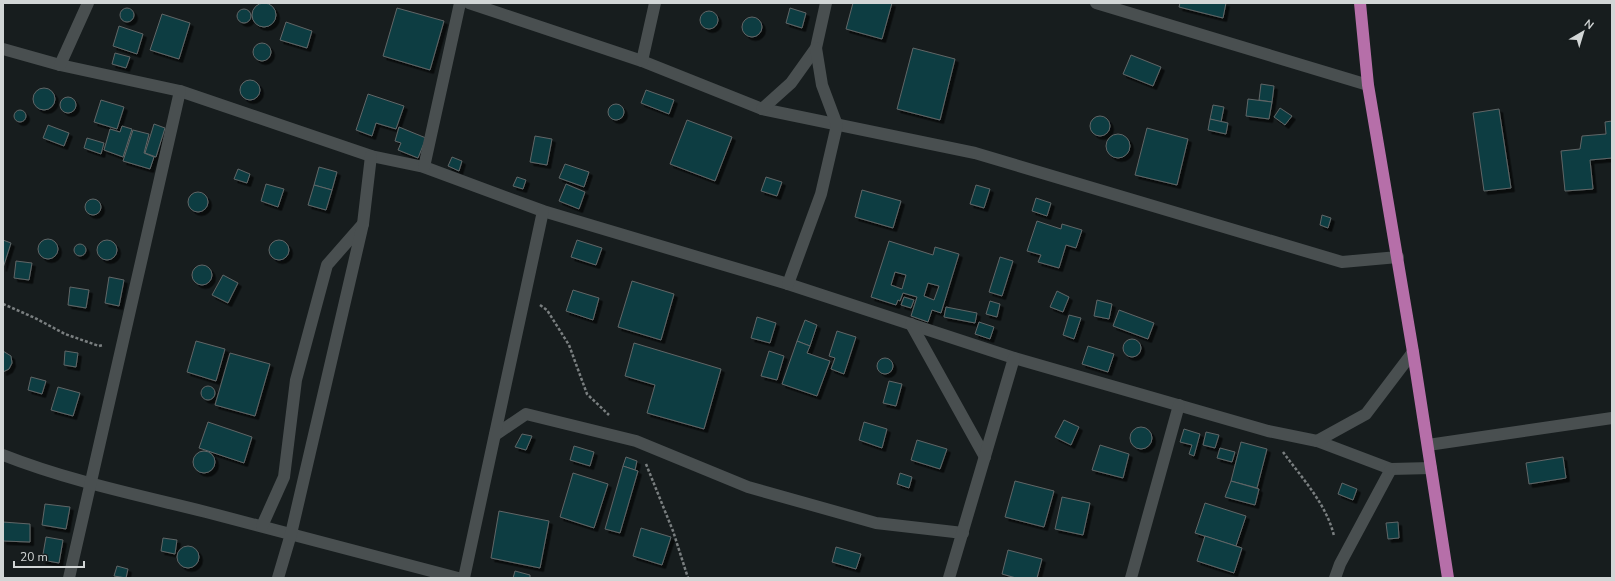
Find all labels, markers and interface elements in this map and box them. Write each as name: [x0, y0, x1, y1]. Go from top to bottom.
north arrow: [1563, 12, 1603, 52]
text: N: [1581, 16, 1597, 33]
scale bar: [14, 543, 84, 569]
text: 20 m: [20, 549, 48, 565]

